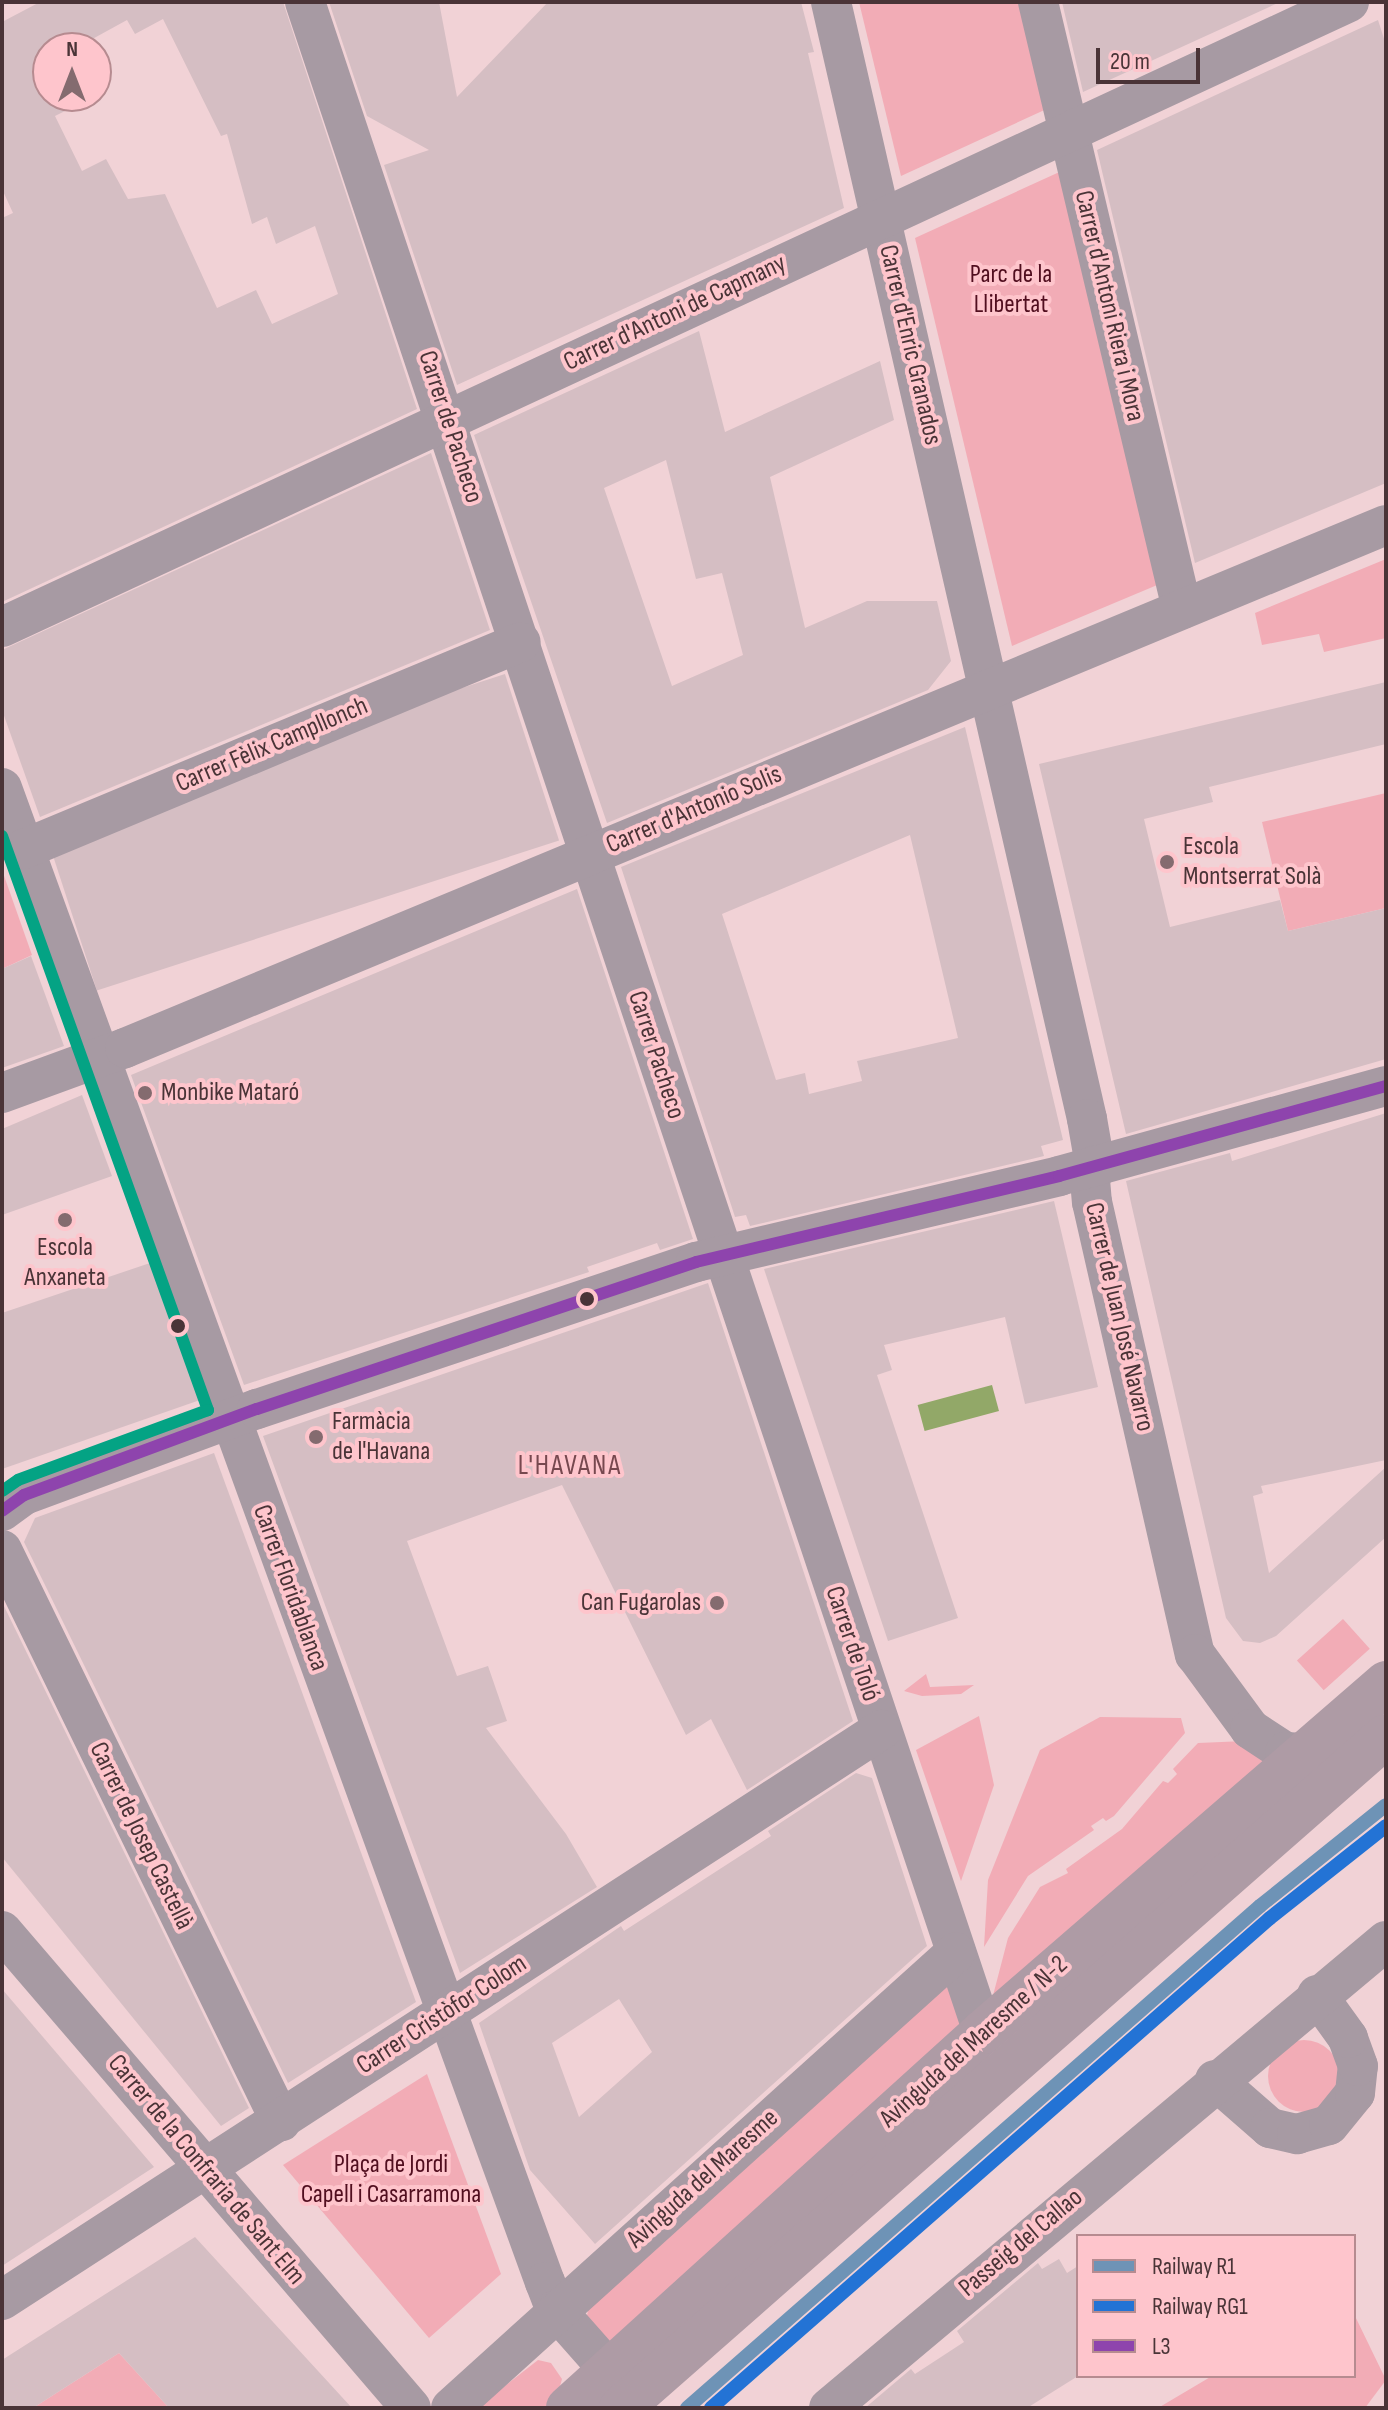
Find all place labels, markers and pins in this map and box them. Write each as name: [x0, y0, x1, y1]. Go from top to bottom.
place label: Escola Montserrat Solà: [1183, 831, 1321, 892]
marker: Escola Montserrat Solà: [1158, 853, 1176, 871]
place label: Monbike Mataró: [161, 1077, 299, 1109]
marker: Monbike Mataró: [136, 1084, 154, 1102]
marker: Escola Anxaneta: [56, 1211, 74, 1229]
place label: Escola Anxaneta: [24, 1232, 106, 1294]
unlabelled marker: [579, 1291, 595, 1307]
unlabelled marker: [170, 1318, 186, 1334]
place label: Farmàcia de l'Havana: [332, 1406, 430, 1468]
marker: Farmàcia de l'Havana: [307, 1428, 325, 1446]
place label: Can Fugarolas: [581, 1587, 701, 1619]
marker: Can Fugarolas: [708, 1594, 726, 1612]

